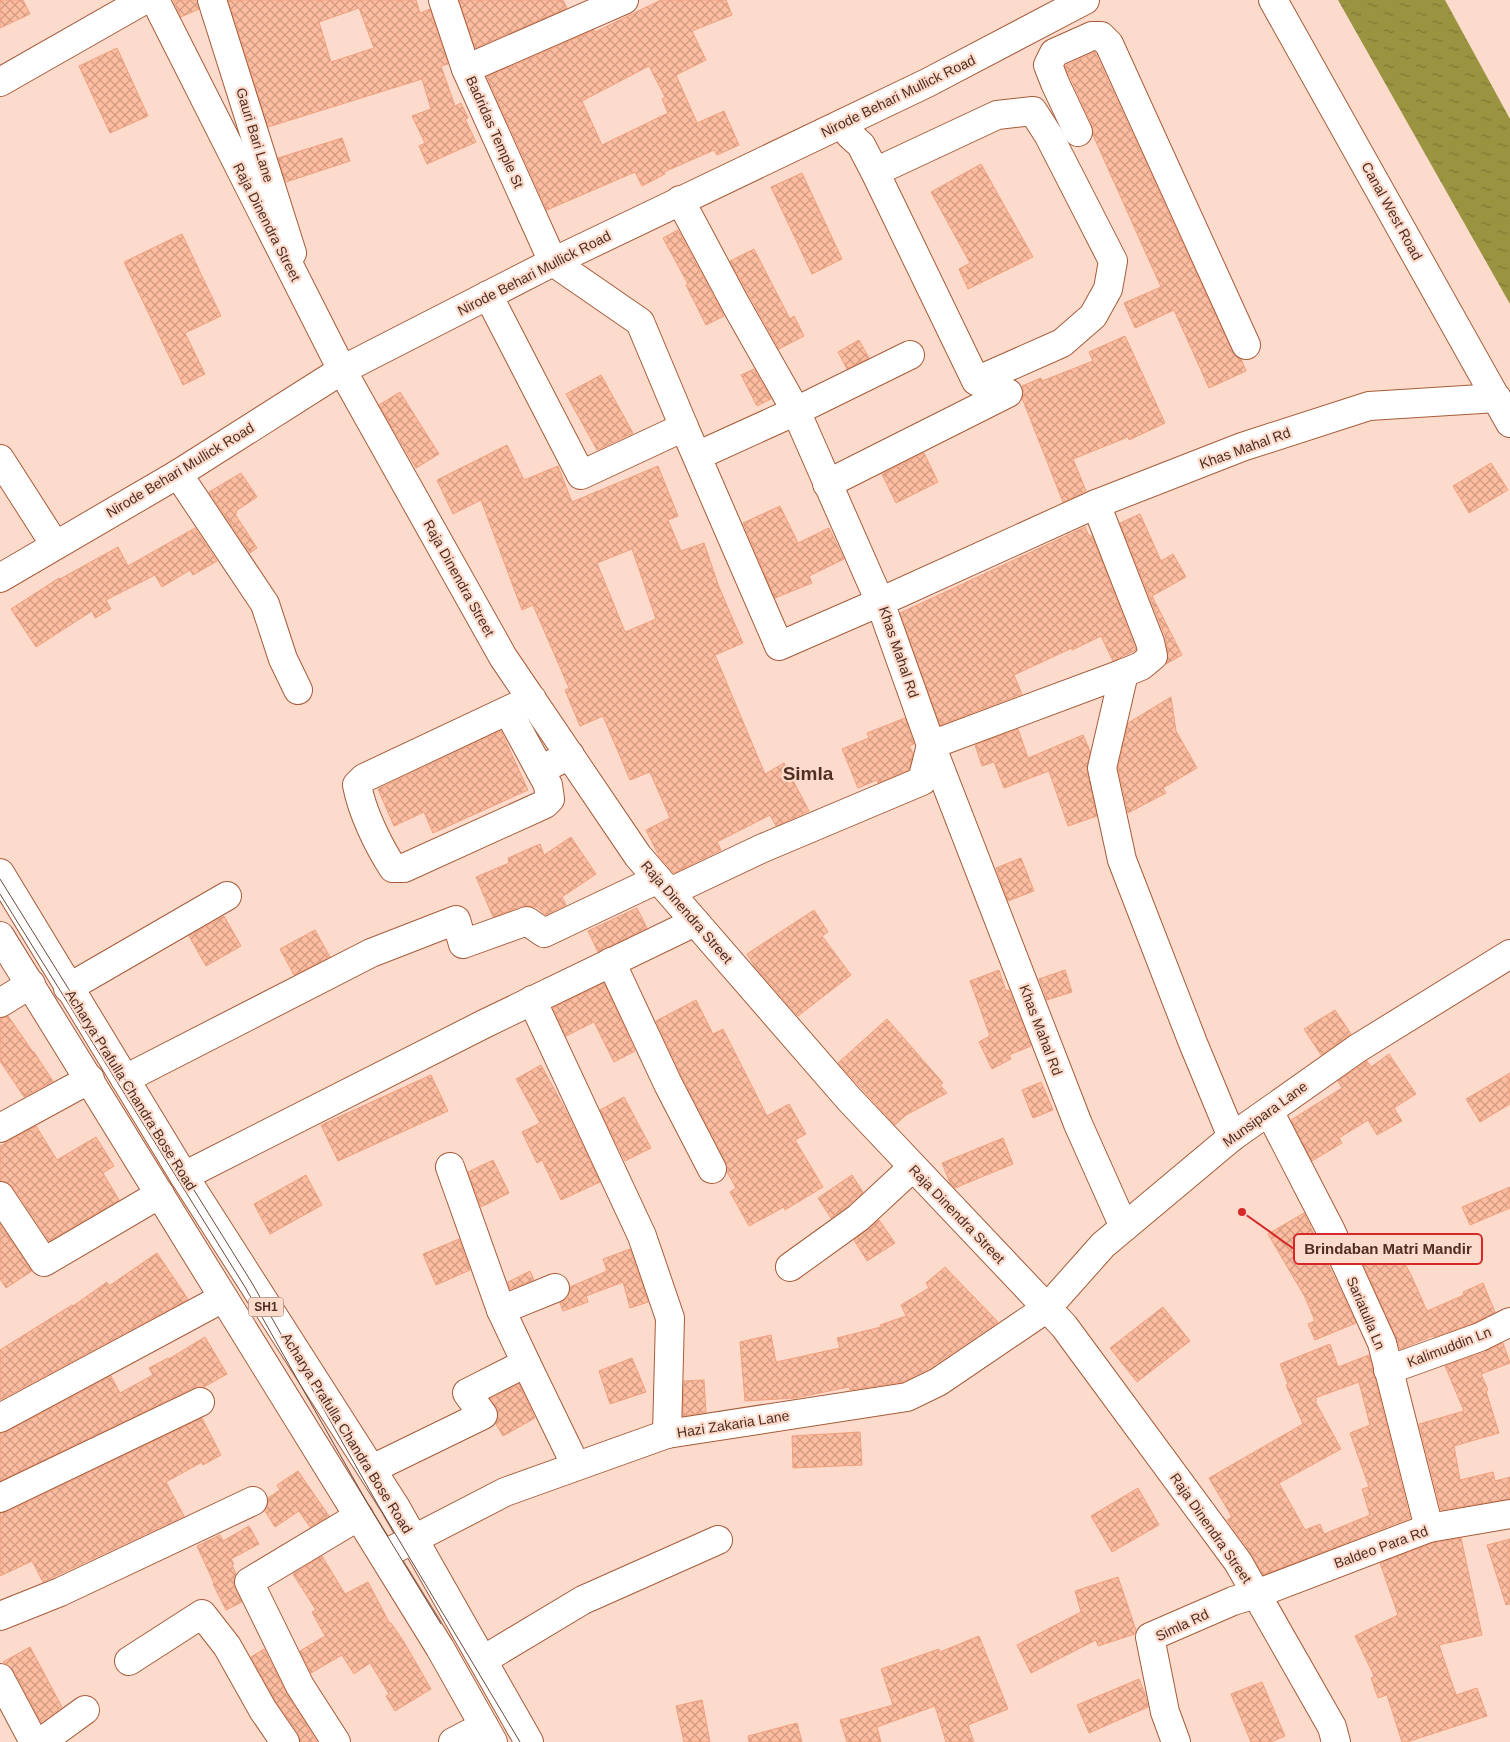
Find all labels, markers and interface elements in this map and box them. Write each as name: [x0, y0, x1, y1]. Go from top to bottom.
street label: Nirode Behari Mullick Road: [818, 52, 978, 140]
street label: Badridas Temple St: [463, 73, 527, 191]
street label: Gauri Bari Lane: [233, 86, 277, 184]
street label: Canal West Road: [1358, 159, 1426, 263]
street label: Raja Dinendra Street: [230, 160, 304, 284]
street label: Nirode Behari Mullick Road: [455, 227, 613, 319]
street label: Nirode Behari Mullick Road: [103, 419, 257, 521]
street label: Khas Mahal Rd: [1197, 424, 1293, 472]
street label: Raja Dinendra Street: [420, 517, 498, 639]
street label: Khas Mahal Rd: [876, 604, 922, 700]
district label: Simla: [783, 763, 834, 784]
street label: Raja Dinendra Street: [638, 857, 736, 967]
street label: Khas Mahal Rd: [1016, 982, 1066, 1078]
street label: Acharya Prafulla Chandra Bose Road: [62, 987, 200, 1193]
street label: Munsipara Lane: [1220, 1078, 1310, 1150]
street label: Raja Dinendra Street: [906, 1161, 1008, 1267]
callout: Brindaban Matri Mandir: [1294, 1234, 1482, 1264]
text: Brindaban Matri Mandir: [1304, 1240, 1472, 1257]
street label: Sariatulla Ln: [1343, 1274, 1389, 1352]
road number: SH1: [248, 1298, 284, 1316]
street label: Kalimuddin Ln: [1405, 1324, 1493, 1370]
street label: Acharya Prafulla Chandra Bose Road: [278, 1330, 416, 1536]
street label: Hazi Zakaria Lane: [676, 1407, 791, 1441]
street label: Raja Dinendra Street: [1167, 1470, 1255, 1586]
street label: Baldeo Para Rd: [1332, 1523, 1430, 1571]
street label: Simla Rd: [1153, 1606, 1211, 1644]

